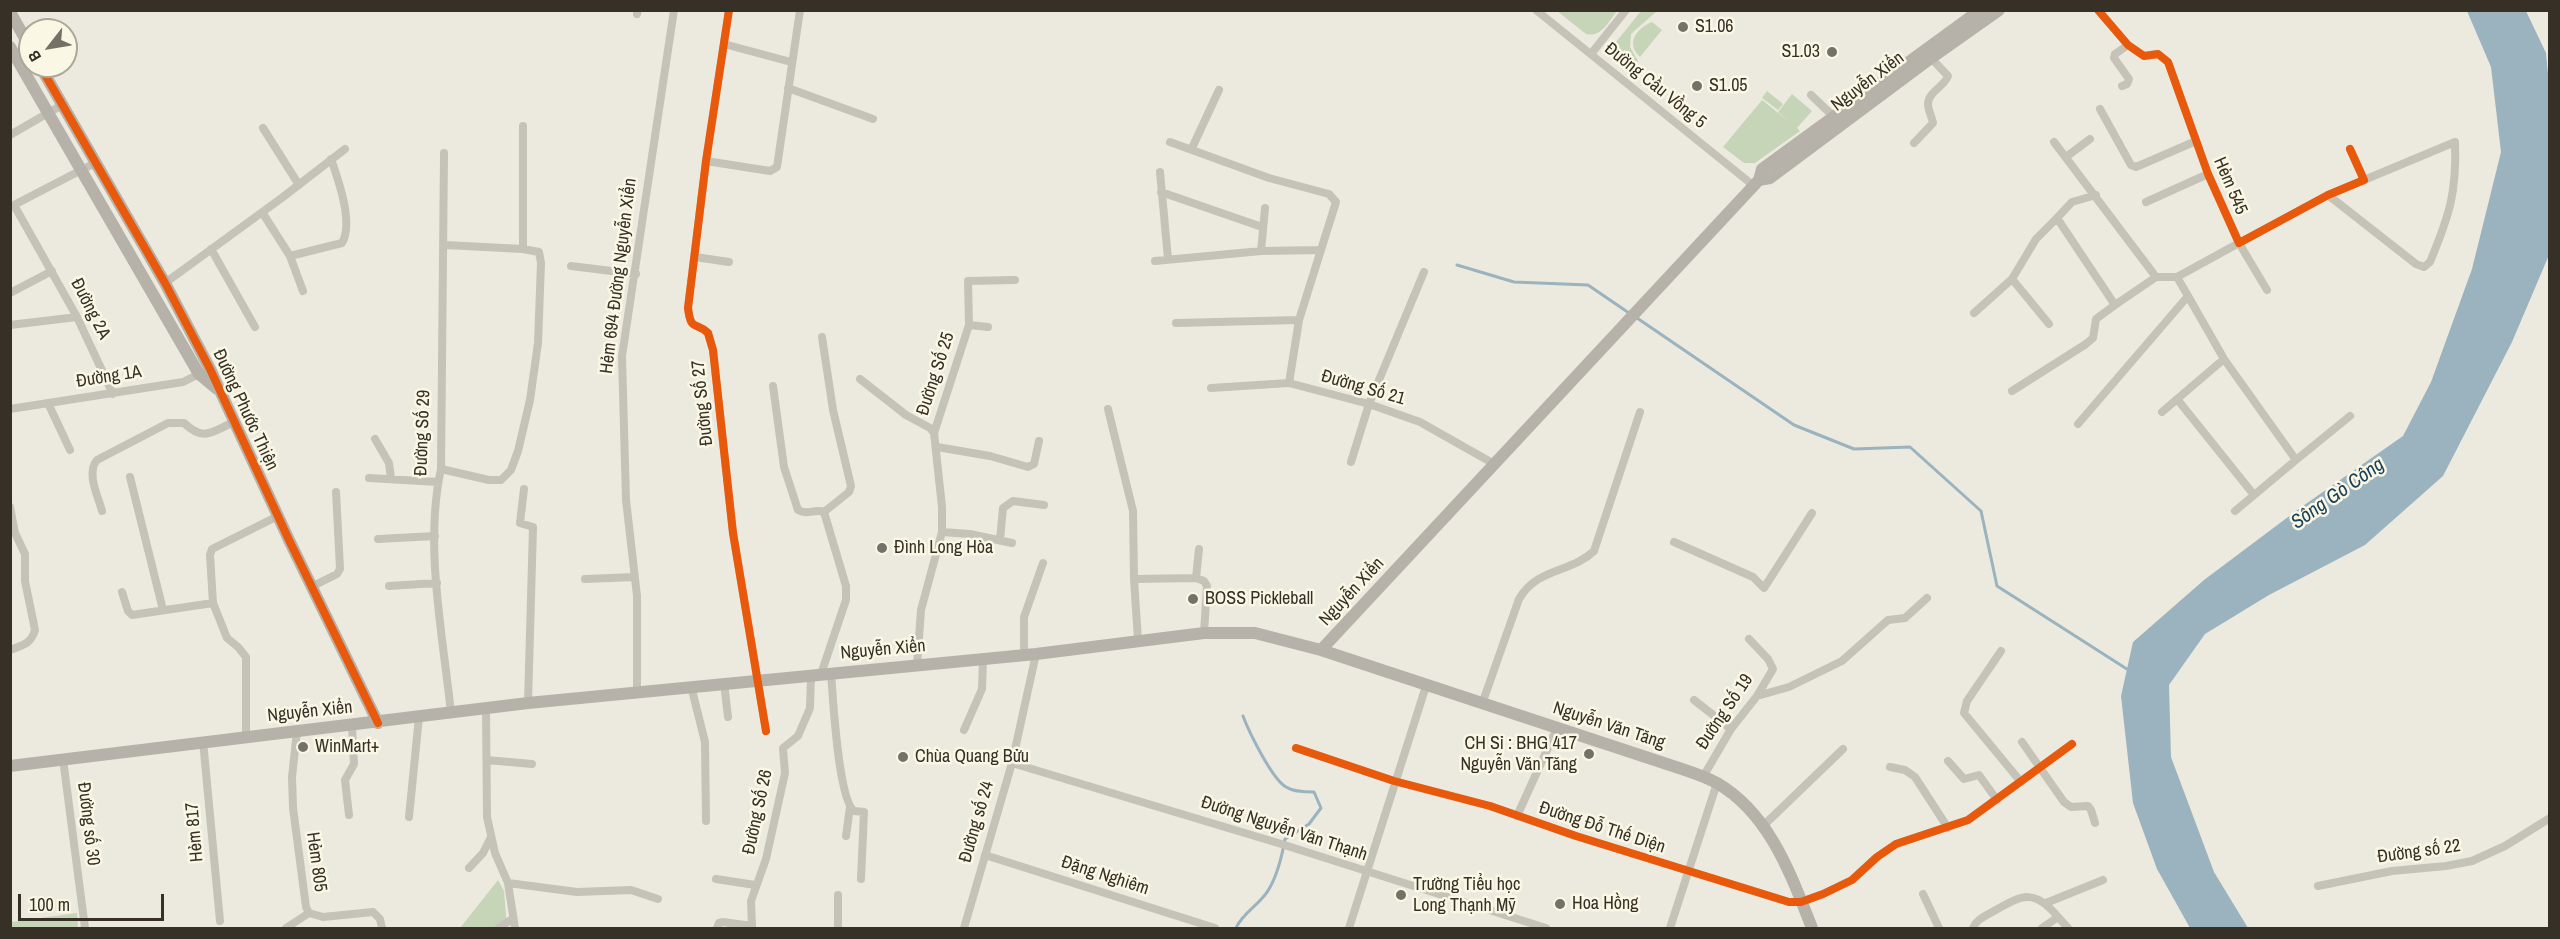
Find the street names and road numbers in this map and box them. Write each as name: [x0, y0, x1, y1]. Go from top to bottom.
street label: Đường Cầu Vồng 5: [1600, 38, 1710, 134]
street label: Nguyễn Xiển: [1827, 48, 1909, 116]
street label: Hẻm 545: [2208, 154, 2252, 218]
street label: Hẻm 694 Đường Nguyễn Xiển: [596, 177, 642, 375]
street label: Đường 2A: [65, 275, 115, 343]
street label: Đường Số 25: [912, 330, 960, 418]
street label: Đường Phước Thiện: [207, 346, 283, 474]
street label: Đường Số 27: [688, 359, 718, 447]
street label: Đường 1A: [75, 361, 143, 393]
street label: Đường Số 21: [1319, 366, 1407, 410]
street label: Đường Số 29: [411, 390, 435, 476]
street label: Nguyễn Xiển: [1315, 553, 1389, 631]
street label: Nguyễn Xiển: [840, 636, 926, 664]
street label: Đường Số 19: [1692, 670, 1758, 754]
street label: Nguyễn Xiển: [266, 697, 354, 727]
street label: Nguyễn Văn Tăng: [1550, 698, 1668, 754]
street label: Đường Số 26: [738, 768, 778, 856]
street label: Đường số 24: [955, 779, 999, 865]
street label: Đường số 30: [72, 781, 104, 867]
street label: Đường Nguyễn Văn Thạnh: [1198, 792, 1370, 866]
street label: Đường Đỗ Thế Diện: [1536, 797, 1668, 859]
street label: Hẻm 817: [182, 801, 208, 863]
street label: Hẻm 805: [301, 831, 331, 893]
street label: Đường số 22: [2376, 835, 2462, 869]
street label: Đặng Nghiêm: [1058, 852, 1152, 900]

